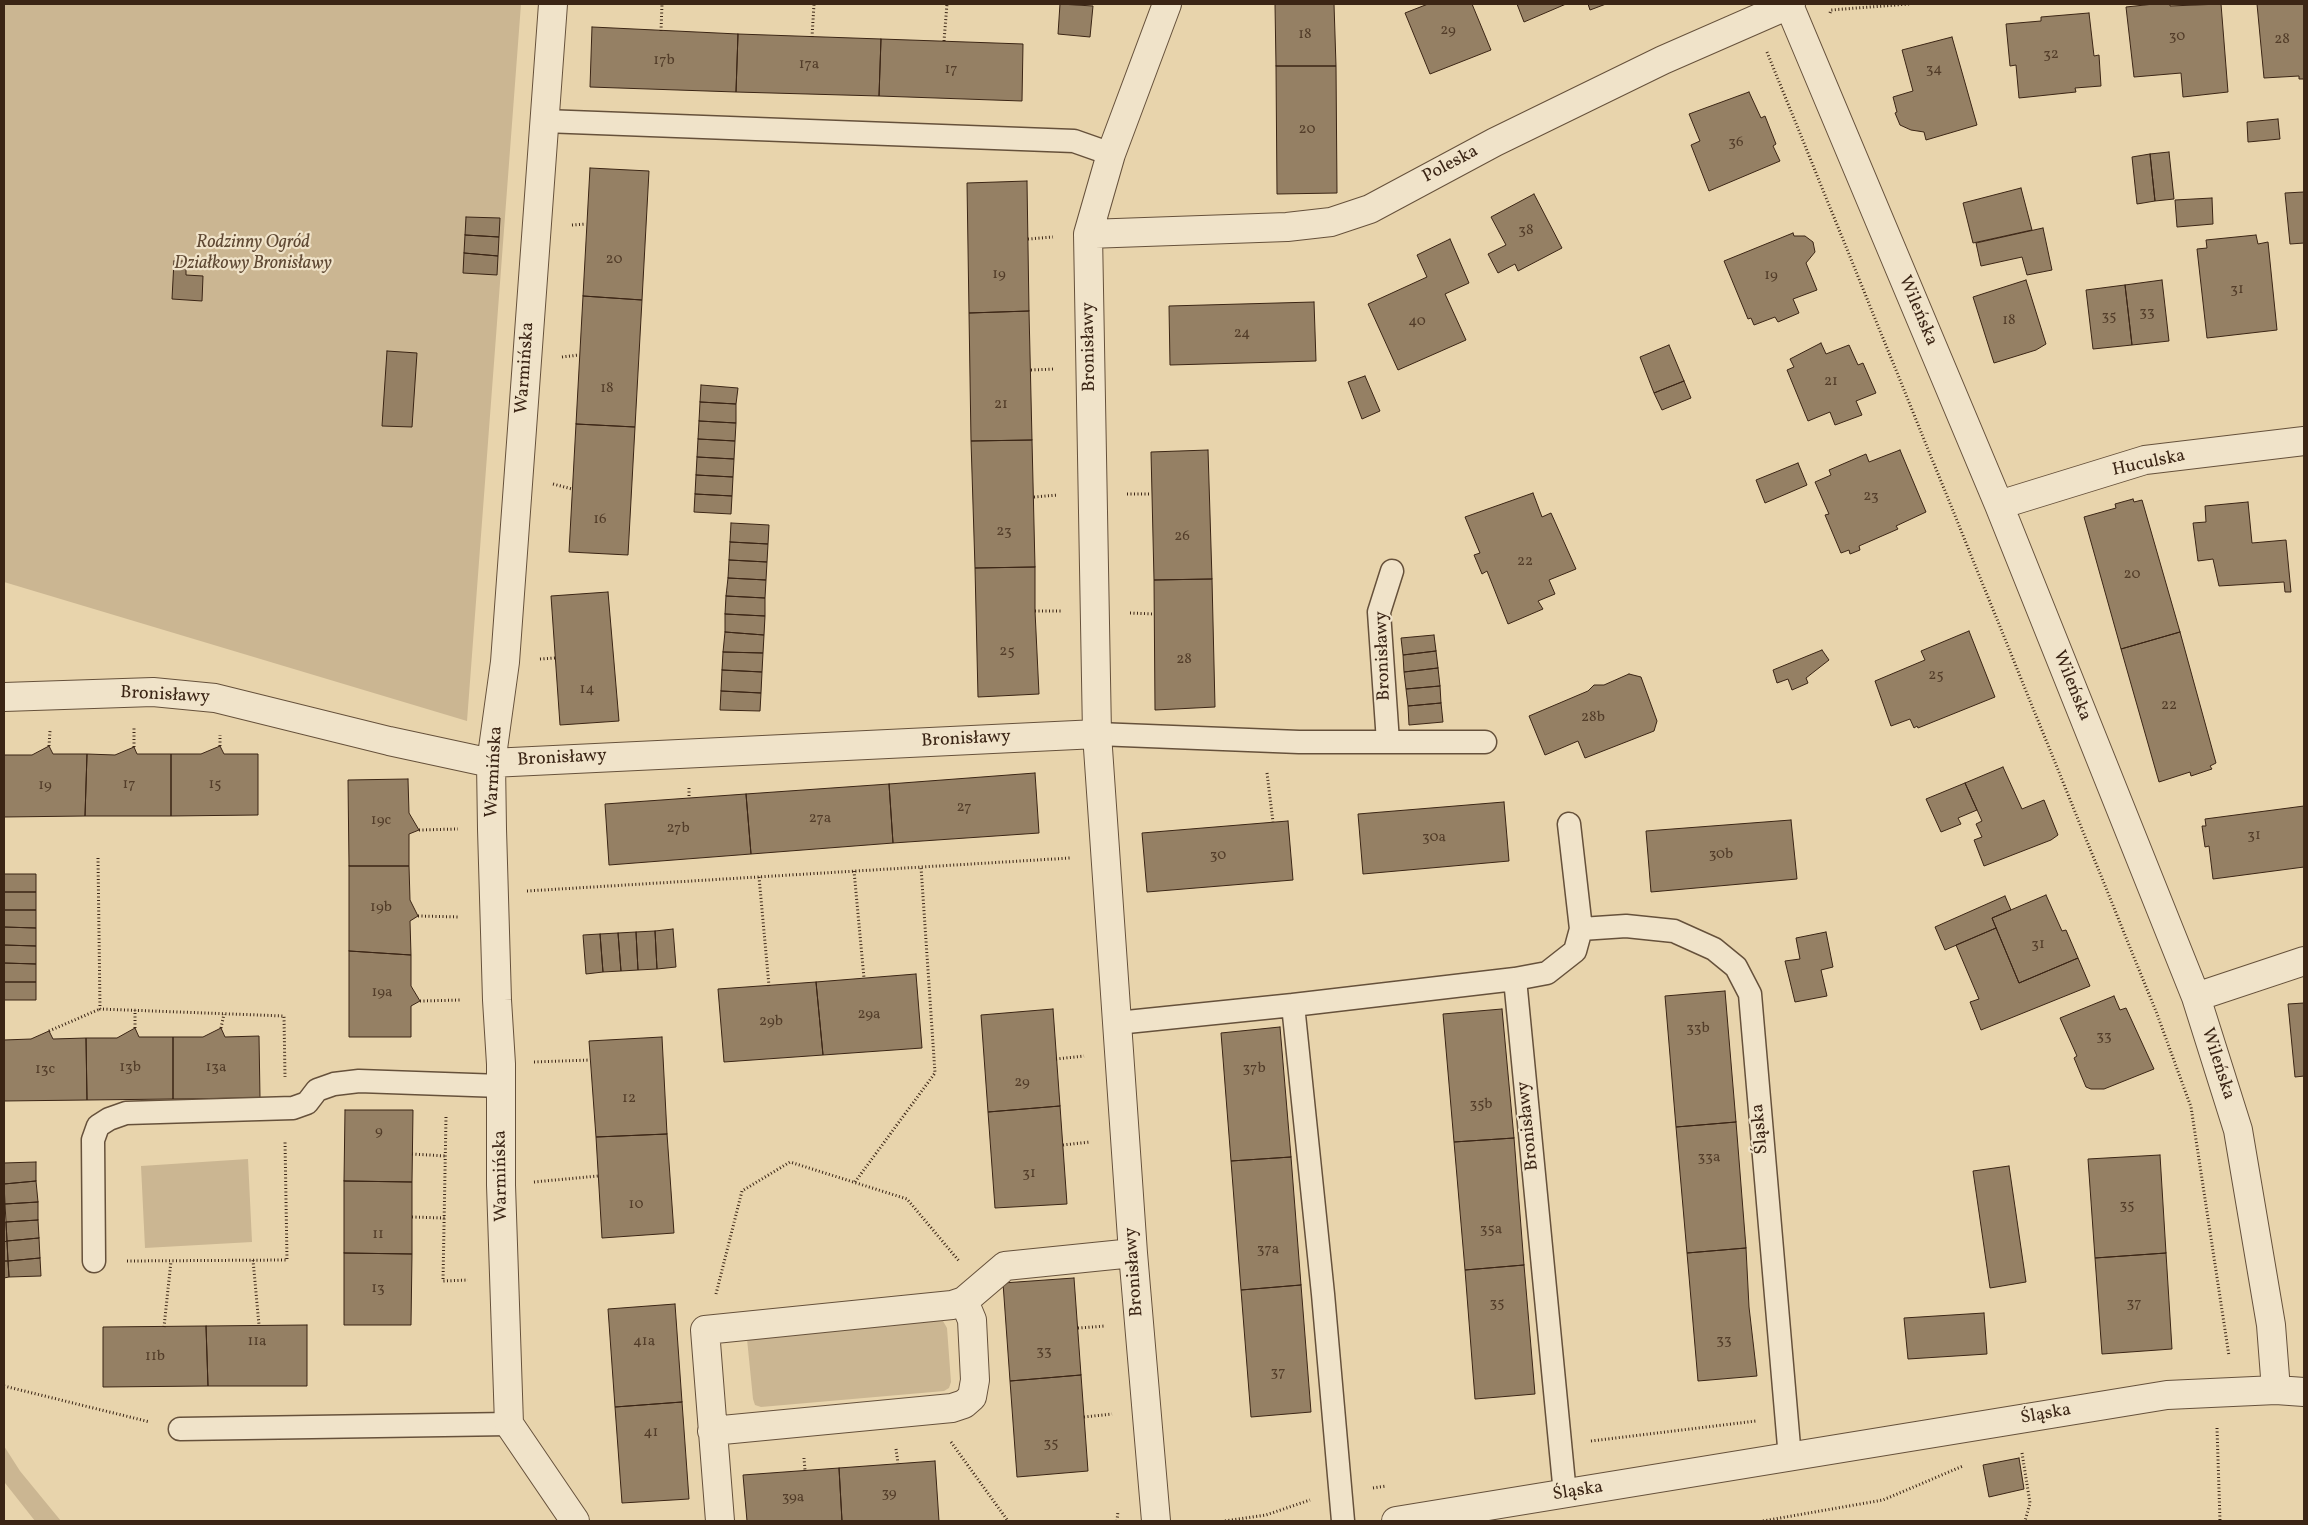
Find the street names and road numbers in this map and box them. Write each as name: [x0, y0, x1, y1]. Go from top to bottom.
street label: Poleska: [1419, 141, 1483, 189]
street label: Wileńska: [1893, 273, 1941, 349]
street label: Bronisławy: [1078, 302, 1102, 392]
street label: Warmińska: [512, 321, 540, 415]
street label: Huculska: [2111, 446, 2187, 482]
street label: Bronisławy: [1372, 611, 1396, 701]
street label: Wileńska: [2047, 648, 2095, 724]
street label: Bronisławy: [120, 683, 210, 709]
street label: Warmińska: [482, 726, 508, 818]
street label: Bronisławy: [921, 727, 1011, 753]
street label: Bronisławy: [517, 746, 607, 772]
street label: Wileńska: [2195, 1025, 2239, 1103]
street label: Bronisławy: [1514, 1080, 1544, 1172]
street label: Śląska: [1748, 1103, 1774, 1155]
street label: Warmińska: [490, 1130, 514, 1222]
street label: Bronisławy: [1121, 1227, 1149, 1317]
street label: Śląska: [2019, 1400, 2073, 1430]
street label: Śląska: [1551, 1477, 1605, 1507]

